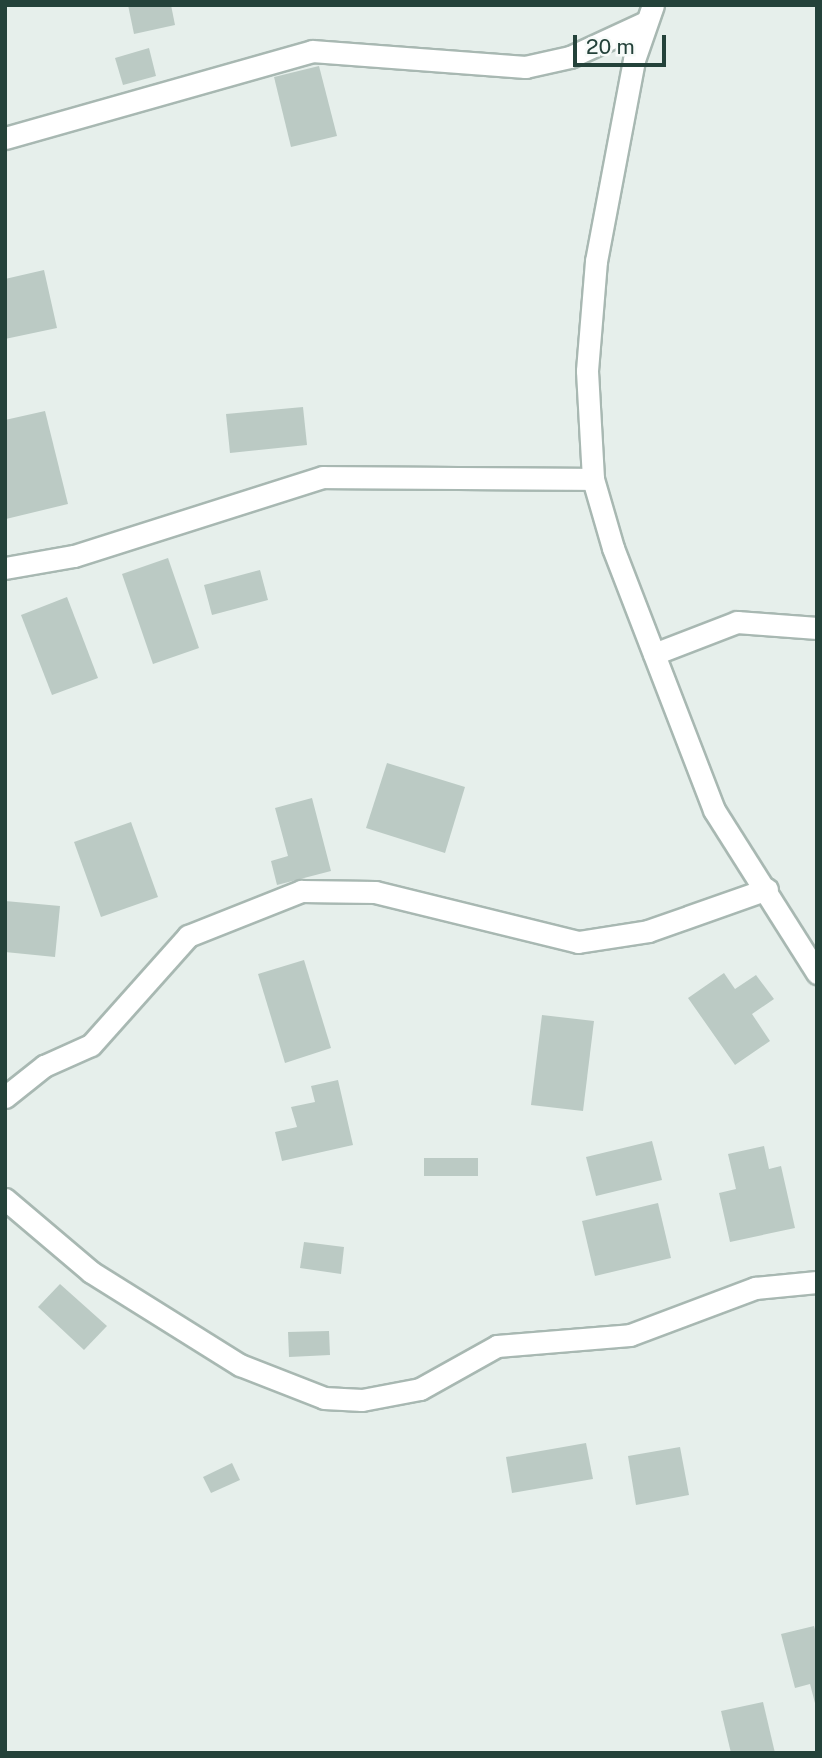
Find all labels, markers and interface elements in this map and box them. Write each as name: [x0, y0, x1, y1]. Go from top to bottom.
scale bar: [577, 21, 670, 65]
text: 20 m: [586, 34, 635, 59]

